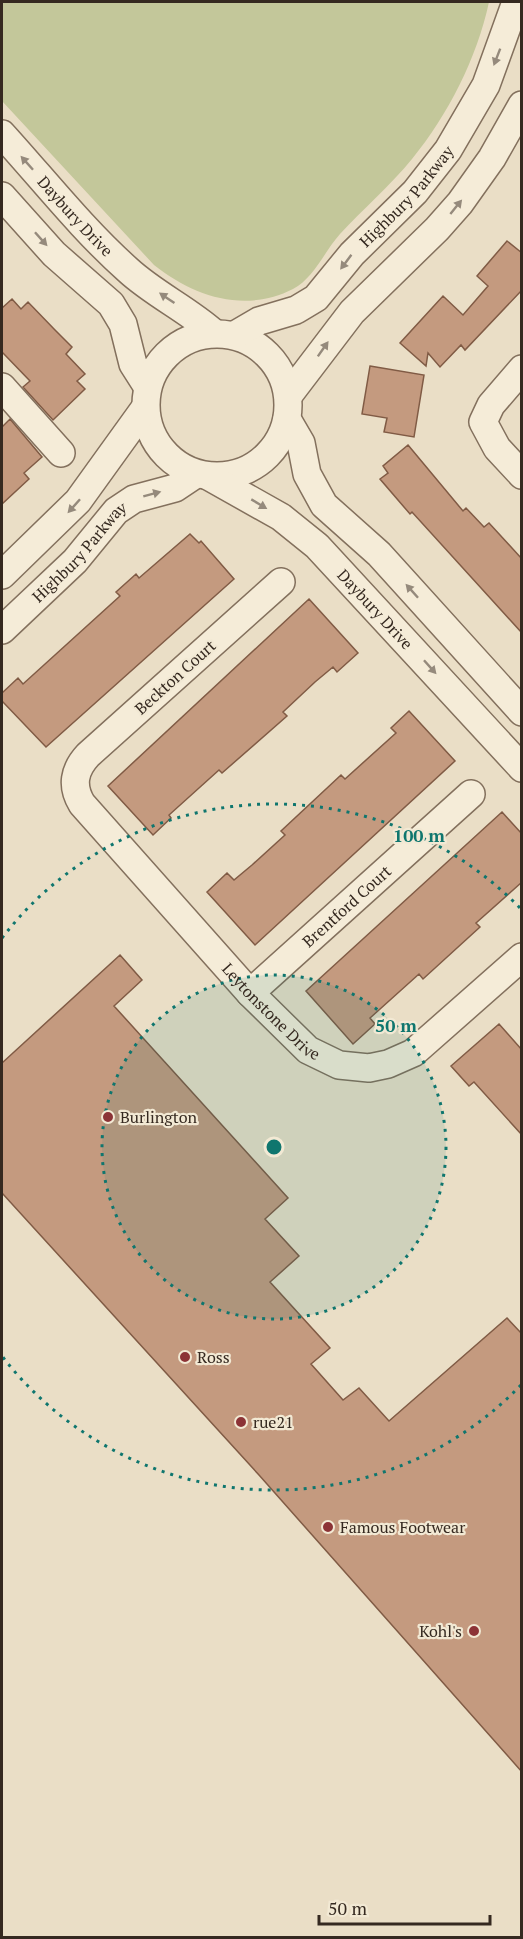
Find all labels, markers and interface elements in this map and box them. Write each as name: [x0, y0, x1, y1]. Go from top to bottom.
one-way arrow: [492, 48, 502, 66]
street label: Highbury Parkway: [354, 140, 459, 252]
one-way arrow: [21, 156, 35, 170]
street label: Daybury Drive: [33, 171, 118, 261]
one-way arrow: [449, 199, 462, 215]
one-way arrow: [34, 231, 47, 246]
one-way arrow: [340, 254, 352, 270]
one-way arrow: [159, 292, 175, 304]
one-way arrow: [317, 342, 329, 358]
one-way arrow: [143, 488, 161, 498]
street label: Highbury Parkway: [27, 496, 131, 607]
one-way arrow: [68, 498, 81, 513]
one-way arrow: [251, 498, 267, 509]
street label: Daybury Drive: [333, 564, 418, 654]
one-way arrow: [406, 584, 419, 599]
street label: Beckton Court: [130, 635, 220, 719]
one-way arrow: [422, 660, 436, 674]
text: 100 m: [393, 823, 445, 847]
street label: Brentford Court: [297, 860, 396, 952]
street label: Leytonstone Drive: [217, 958, 324, 1065]
text: 50 m: [375, 1013, 417, 1037]
place label: Burlington: [120, 1106, 198, 1128]
marker: Burlington: [101, 1110, 115, 1124]
centre of rings: [264, 1137, 284, 1157]
place label: Ross: [197, 1346, 230, 1368]
marker: Ross: [178, 1350, 192, 1364]
place label: rue21: [253, 1411, 293, 1433]
marker: rue21: [234, 1415, 248, 1429]
place label: Famous Footwear: [340, 1516, 466, 1538]
marker: Famous Footwear: [321, 1520, 335, 1534]
place label: Kohl's: [419, 1620, 462, 1642]
marker: Kohl's: [467, 1624, 481, 1638]
scale bar: [319, 1888, 490, 1926]
text: 50 m: [328, 1896, 368, 1920]

